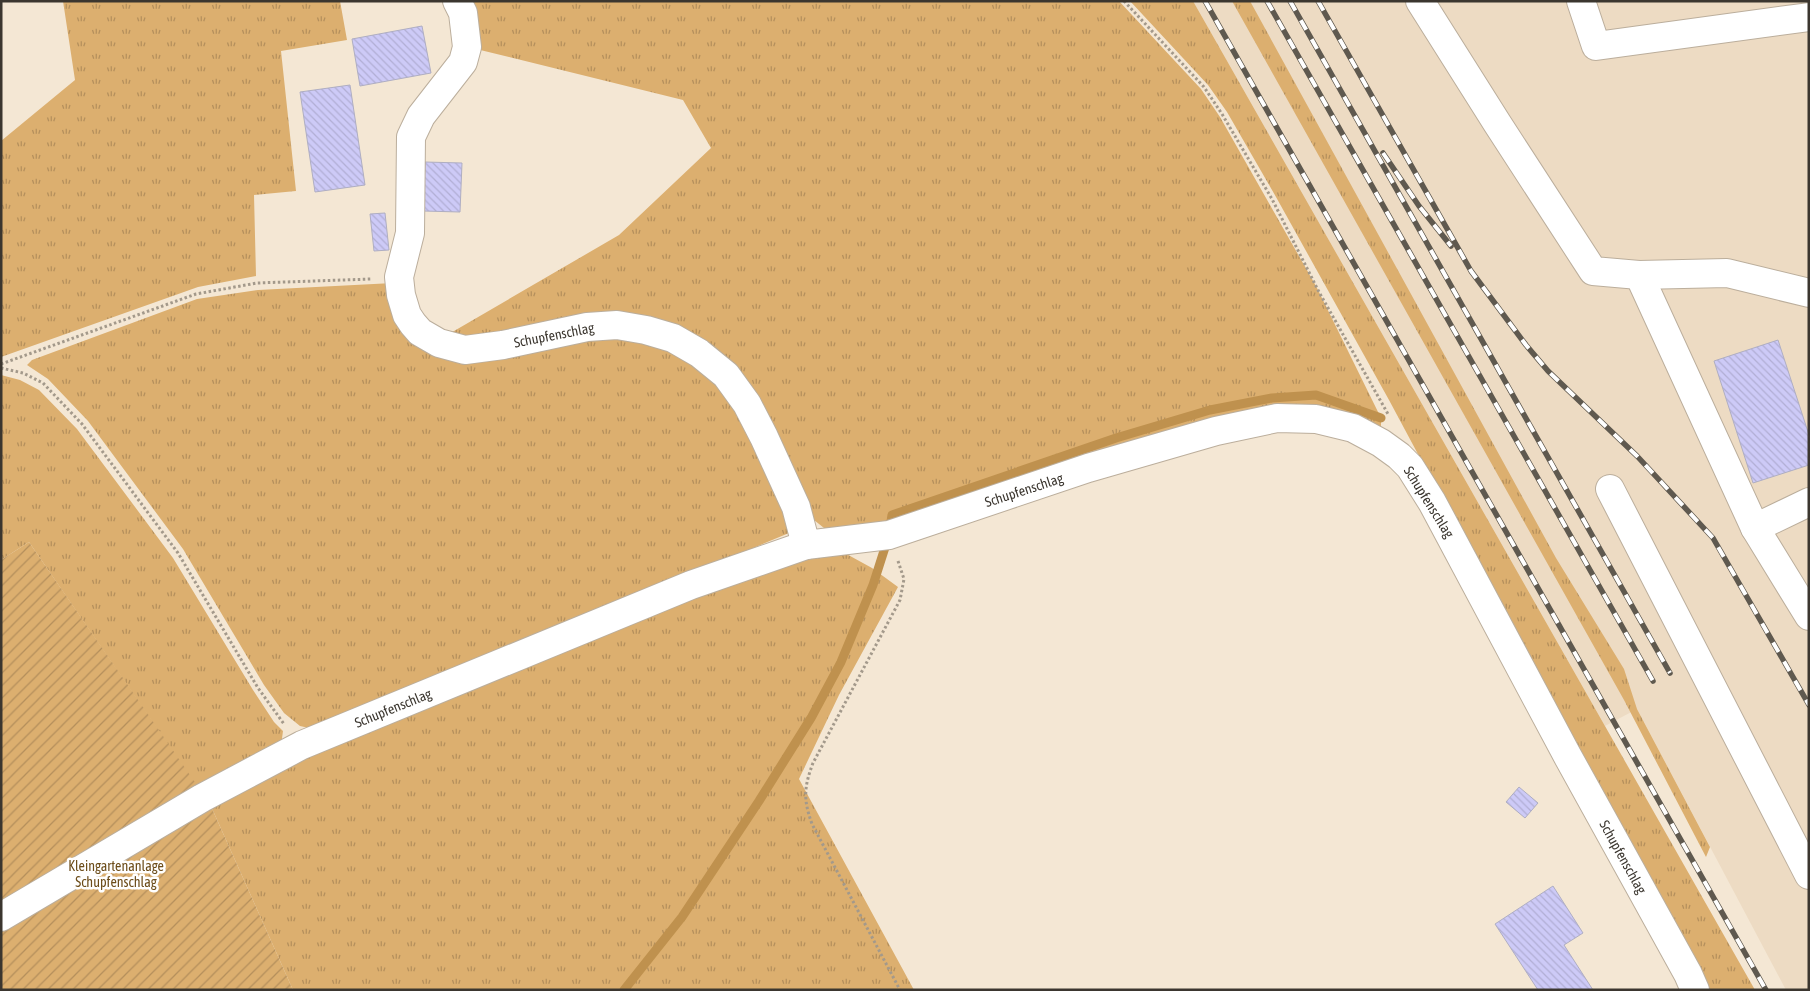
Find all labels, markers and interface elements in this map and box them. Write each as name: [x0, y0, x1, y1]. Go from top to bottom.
street label: Schupfenschlag: [513, 319, 595, 351]
street label: Schupfenschlag: [1401, 463, 1457, 541]
street label: Schupfenschlag: [983, 470, 1065, 510]
street label: Schupfenschlag: [352, 685, 434, 731]
street label: Schupfenschlag: [1596, 818, 1650, 896]
park label: Kleingartenanlage Schupfenschlag: [68, 858, 164, 890]

